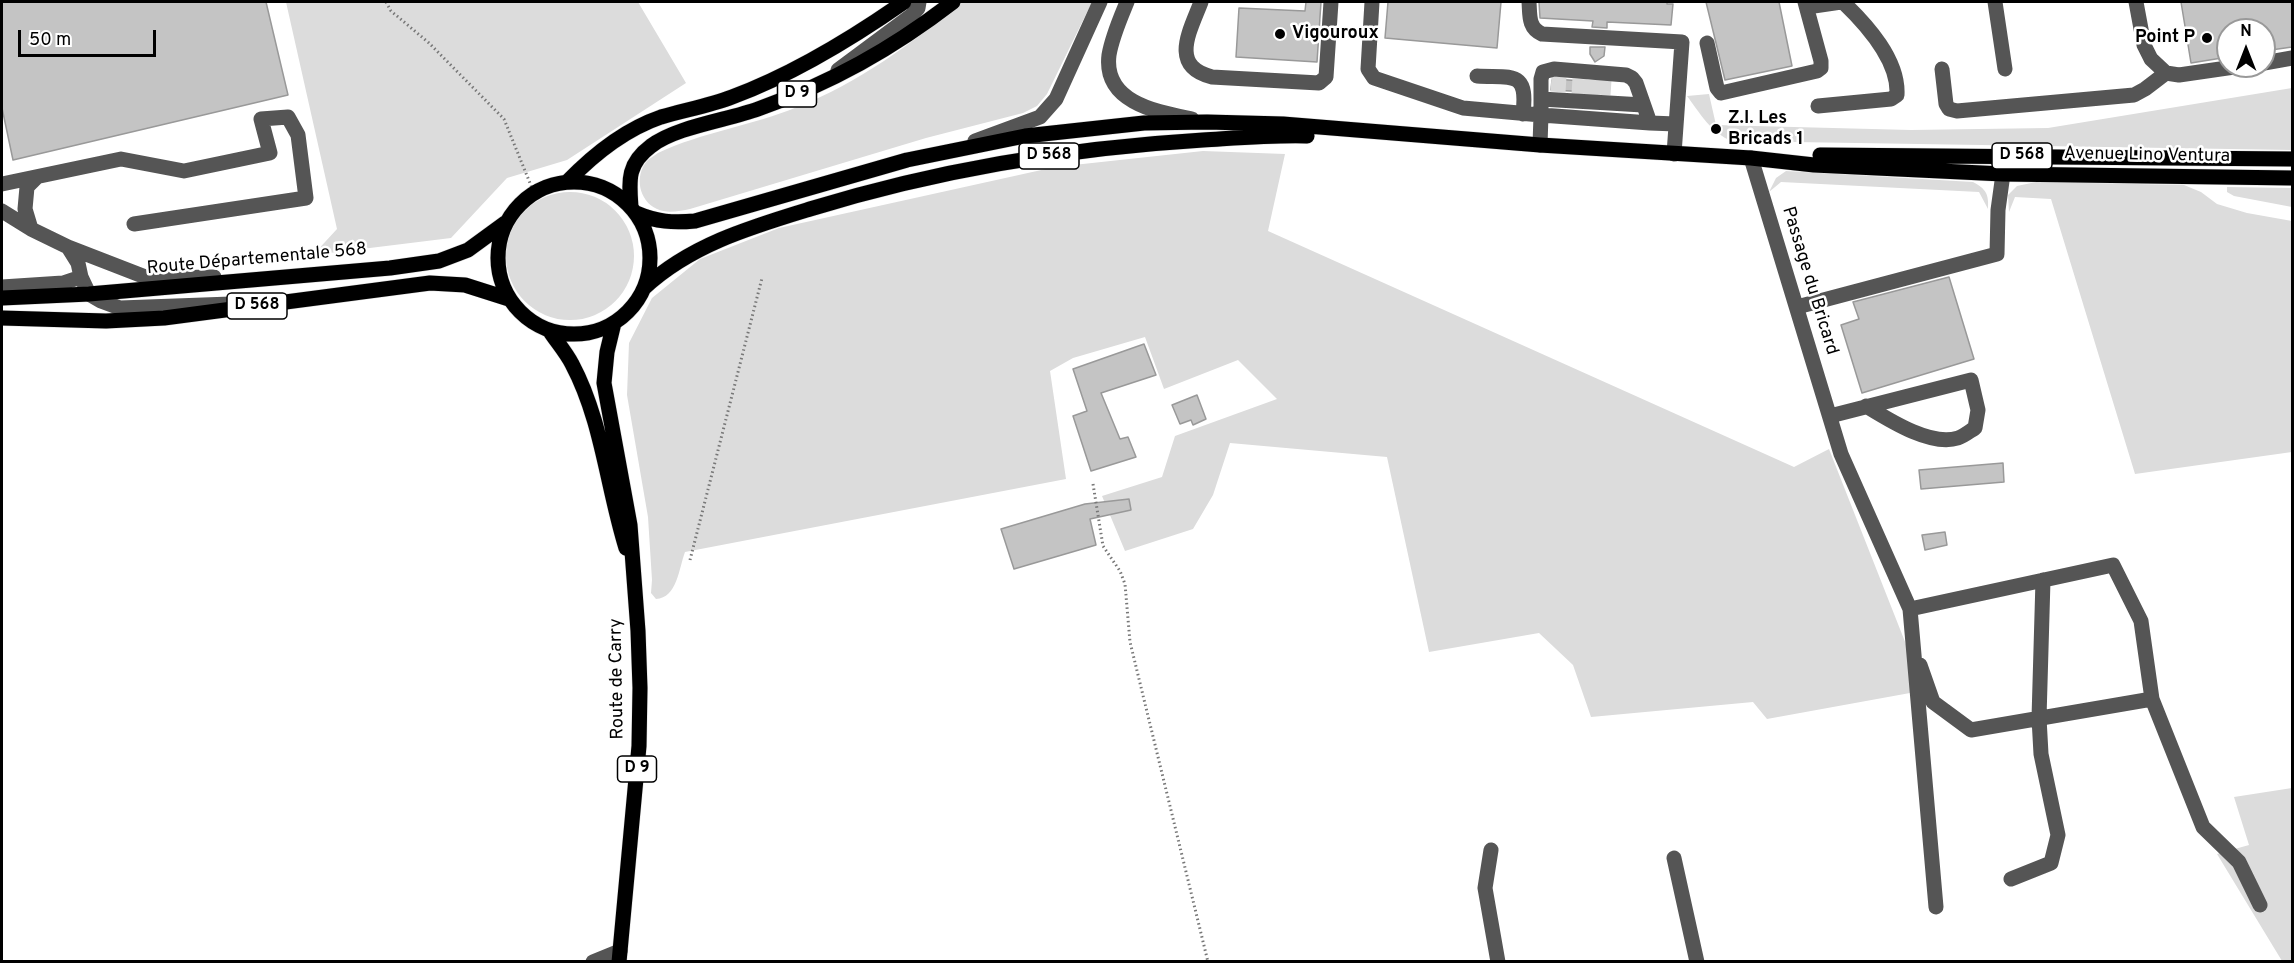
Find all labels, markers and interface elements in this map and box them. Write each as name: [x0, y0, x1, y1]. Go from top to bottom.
scale bar: [21, 18, 159, 56]
north arrow: [2216, 18, 2276, 78]
text: N: [2240, 22, 2252, 42]
place label: Vigouroux: [1292, 23, 1379, 45]
marker: Vigouroux: [1273, 27, 1287, 41]
place label: Point P: [2135, 27, 2195, 49]
text: 50 m: [29, 29, 71, 52]
marker: Point P: [2200, 31, 2214, 45]
road number: D 9: [778, 81, 816, 107]
place label: Z.I. Les Bricads 1: [1728, 108, 1804, 150]
marker: Z.I. Les Bricads 1: [1709, 122, 1723, 136]
road number: D 568: [1019, 143, 1079, 169]
road number: D 568: [1992, 143, 2052, 169]
street label: Avenue Lino Ventura: [2064, 144, 2230, 168]
street label: Passage du Bricard: [1776, 204, 1842, 358]
street label: Route Départementale 568: [146, 240, 368, 280]
road number: D 568: [227, 293, 287, 319]
street label: Route de Carry: [606, 618, 630, 740]
road number: D 9: [618, 756, 656, 782]

